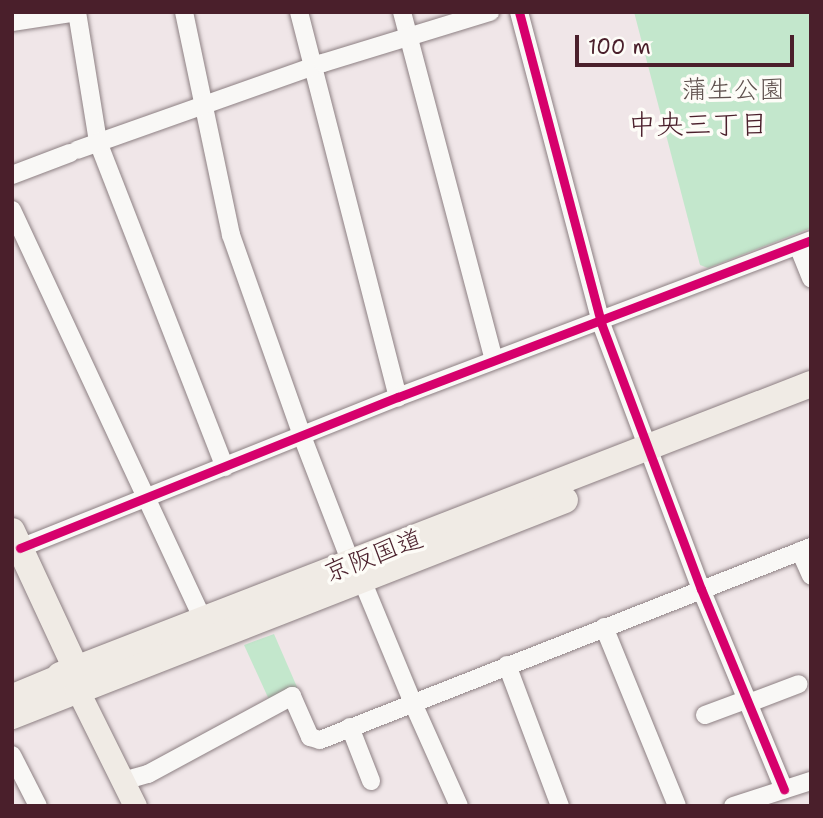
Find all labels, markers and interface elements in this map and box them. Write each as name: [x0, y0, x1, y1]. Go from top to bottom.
scale bar: [578, 21, 797, 65]
text: 100 m: [588, 33, 651, 61]
park label: 蒲生公園: [681, 73, 785, 105]
district label: 中央三丁目: [628, 107, 768, 141]
street label: 京阪国道: [319, 522, 427, 588]

